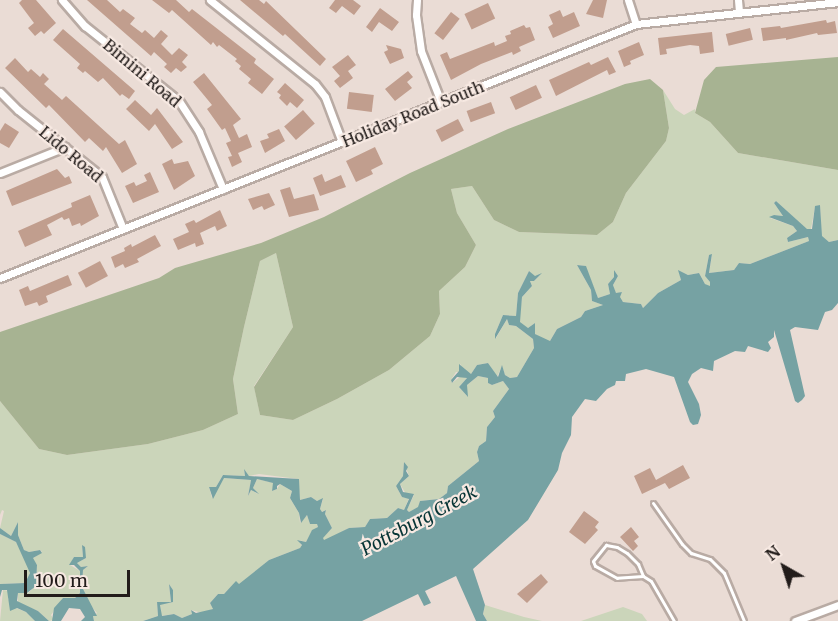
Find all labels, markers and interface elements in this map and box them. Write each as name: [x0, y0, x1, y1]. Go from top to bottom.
street label: Bimini Road: [99, 35, 185, 111]
street label: Holiday Road South: [339, 77, 487, 151]
street label: Lido Road: [35, 122, 107, 186]
water label: Pottsburg Creek: [357, 481, 481, 561]
north arrow: [754, 537, 814, 597]
text: N: [761, 541, 784, 565]
scale bar: [27, 558, 134, 596]
text: 100 m: [35, 569, 88, 592]

